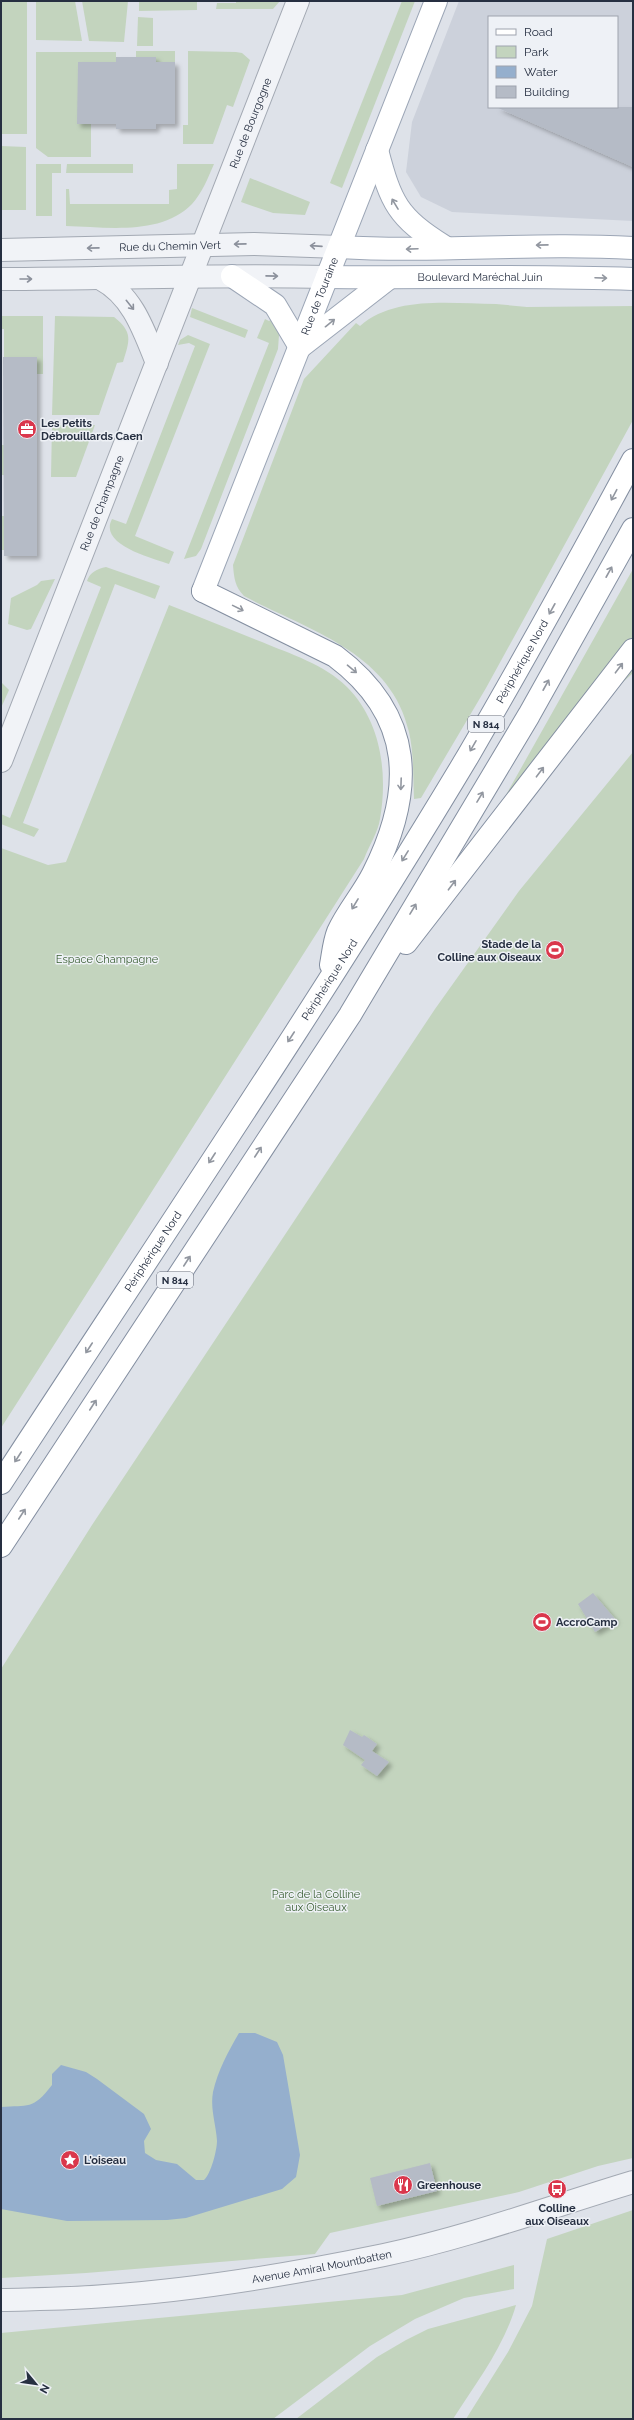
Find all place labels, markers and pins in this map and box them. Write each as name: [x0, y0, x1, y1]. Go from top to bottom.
place label: Les Petits Débrouillards Caen: [41, 417, 143, 443]
office icon: Les Petits Débrouillards Caen: [16, 418, 38, 440]
place label: Stade de la Colline aux Oiseaux: [437, 938, 541, 964]
sports icon: Stade de la Colline aux Oiseaux: [544, 939, 566, 961]
sports icon: AccroCamp: [531, 1611, 553, 1633]
place label: AccroCamp: [556, 1616, 618, 1629]
place icon: L'oiseau: [59, 2149, 81, 2171]
place label: L'oiseau: [84, 2154, 126, 2167]
restaurant icon: Greenhouse: [392, 2174, 414, 2196]
bus stop icon: Colline aux Oiseaux: [546, 2178, 568, 2200]
place label: Greenhouse: [417, 2179, 482, 2192]
place label: Colline aux Oiseaux: [525, 2202, 589, 2228]

